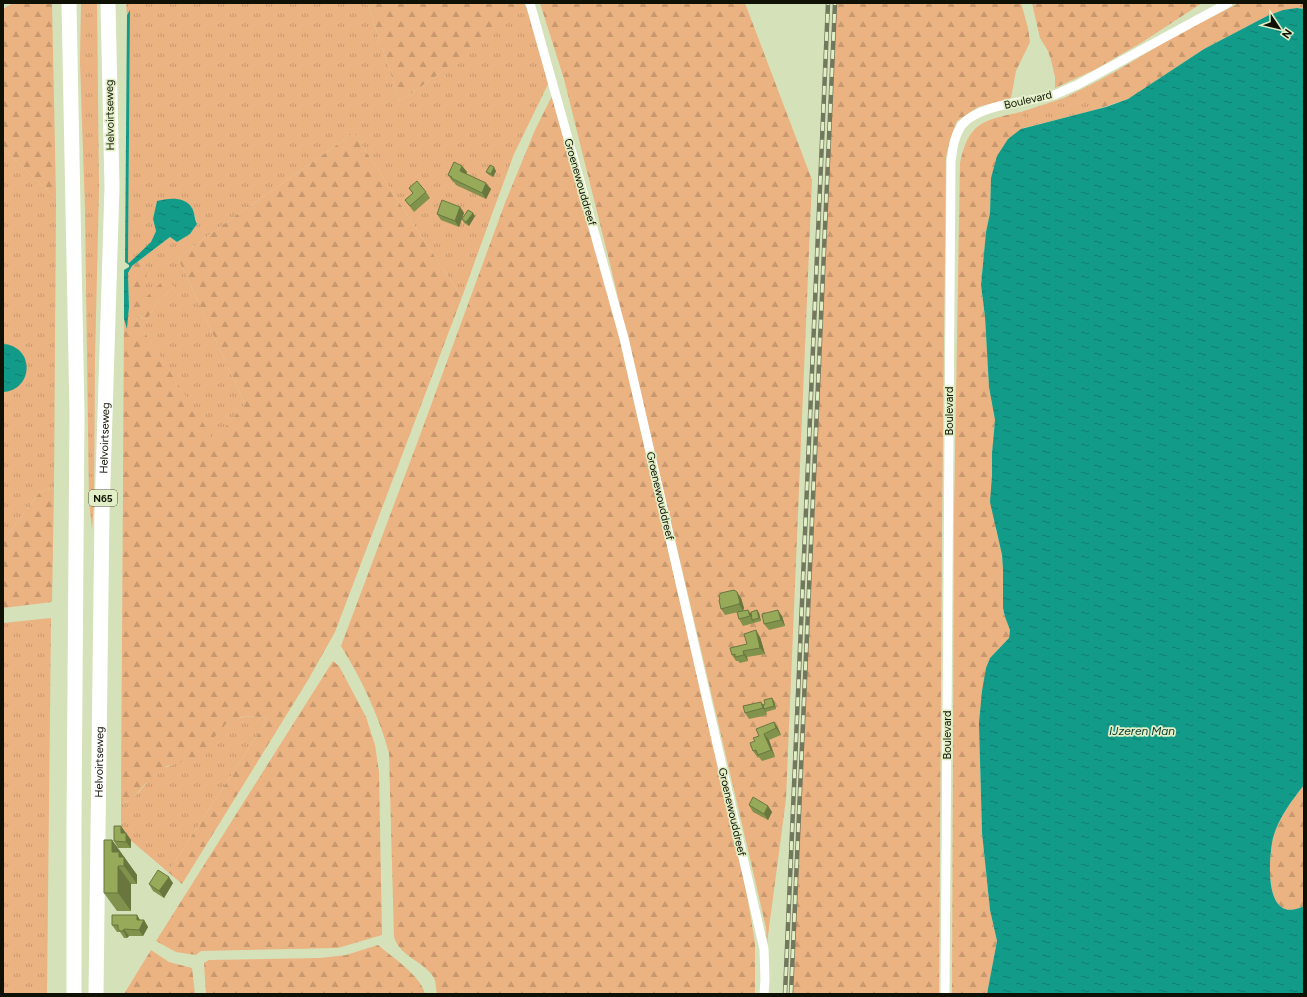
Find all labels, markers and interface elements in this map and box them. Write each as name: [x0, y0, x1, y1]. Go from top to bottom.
north arrow: [1259, 8, 1299, 48]
text: N: [1279, 26, 1295, 41]
street label: Helvoirtseweg: [103, 79, 117, 151]
street label: Boulevard: [1003, 88, 1053, 112]
street label: Groenewouddreef: [561, 137, 599, 228]
street label: Boulevard: [943, 387, 956, 435]
street label: Helvoirtseweg: [97, 402, 112, 474]
street label: Groenewouddreef: [644, 451, 677, 542]
road number: N65: [89, 490, 117, 506]
street label: Boulevard: [941, 711, 954, 759]
water label: IJzeren Man: [1109, 724, 1175, 738]
street label: Helvoirtseweg: [92, 726, 106, 798]
street label: Groenewouddreef: [716, 767, 749, 858]

